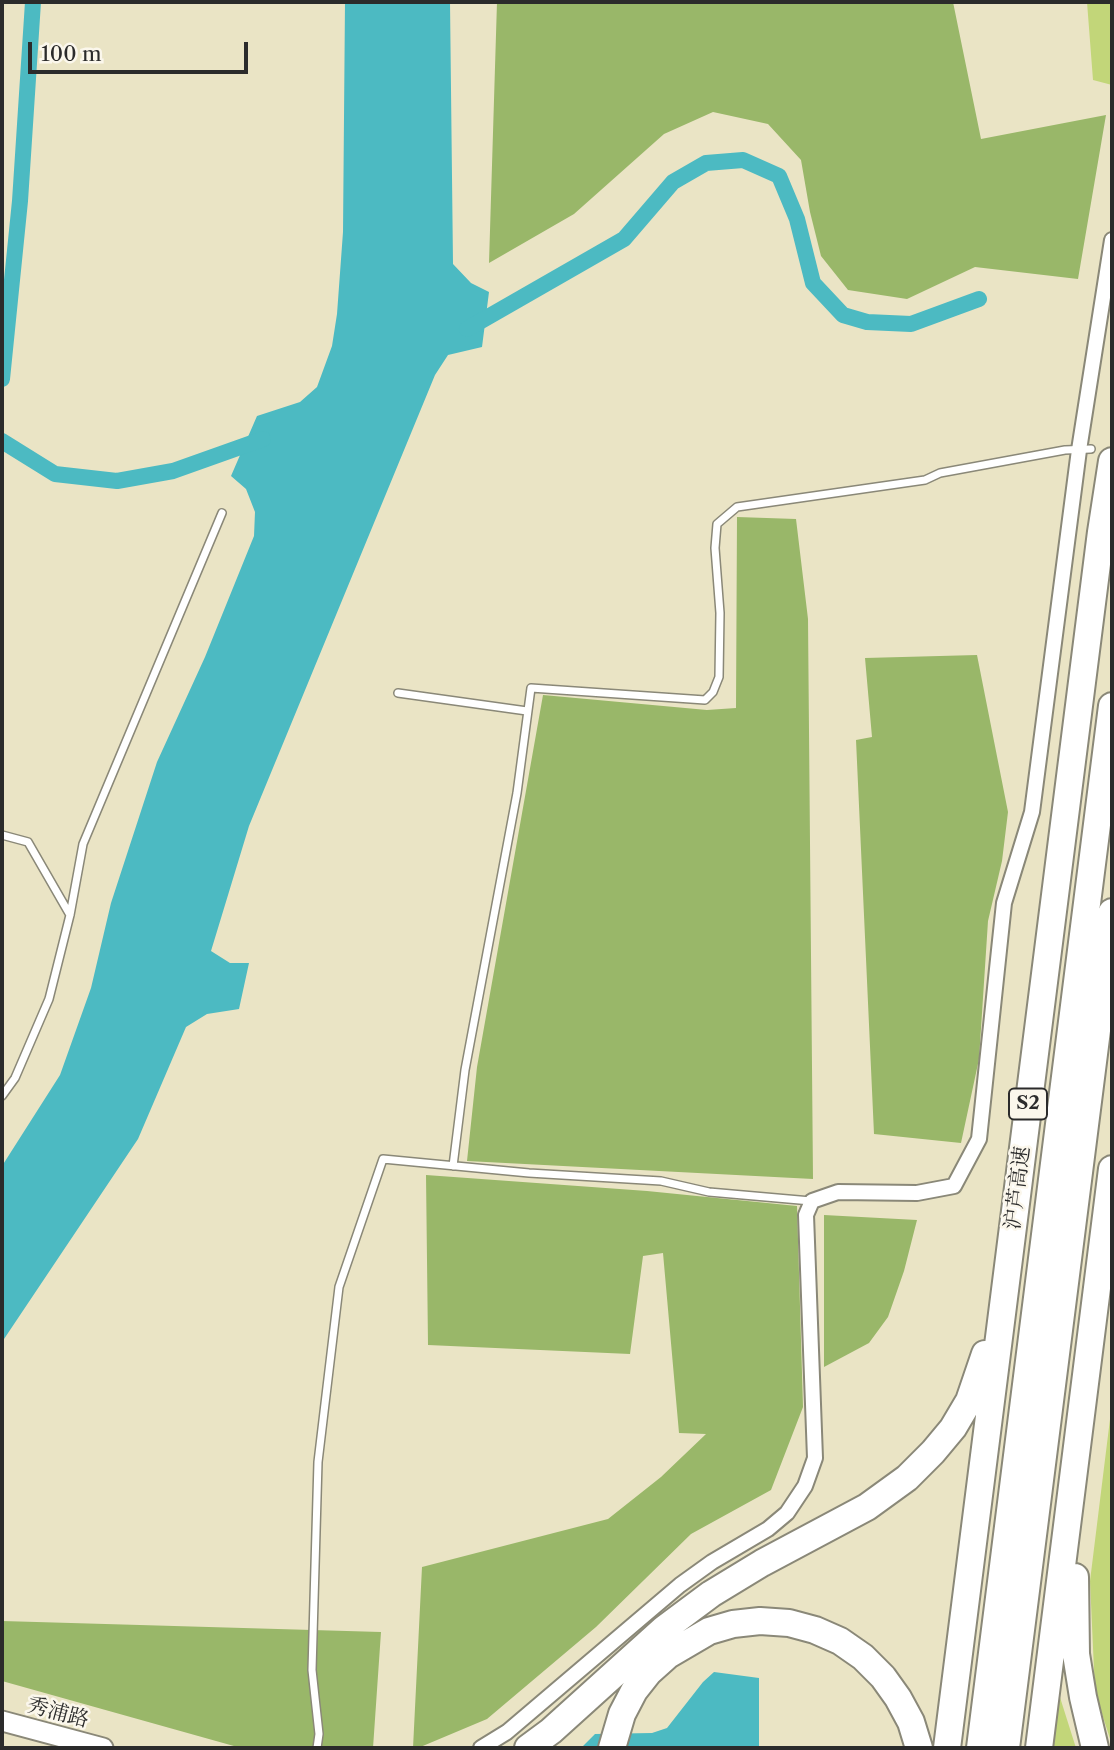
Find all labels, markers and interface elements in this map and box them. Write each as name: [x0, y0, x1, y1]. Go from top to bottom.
scale bar: [32, 28, 252, 72]
text: 100 m: [41, 41, 102, 66]
road number: S2: [1009, 1088, 1047, 1120]
street label: 沪芦高速: [1000, 1145, 1036, 1231]
street label: 秀浦路: [24, 1693, 92, 1733]

